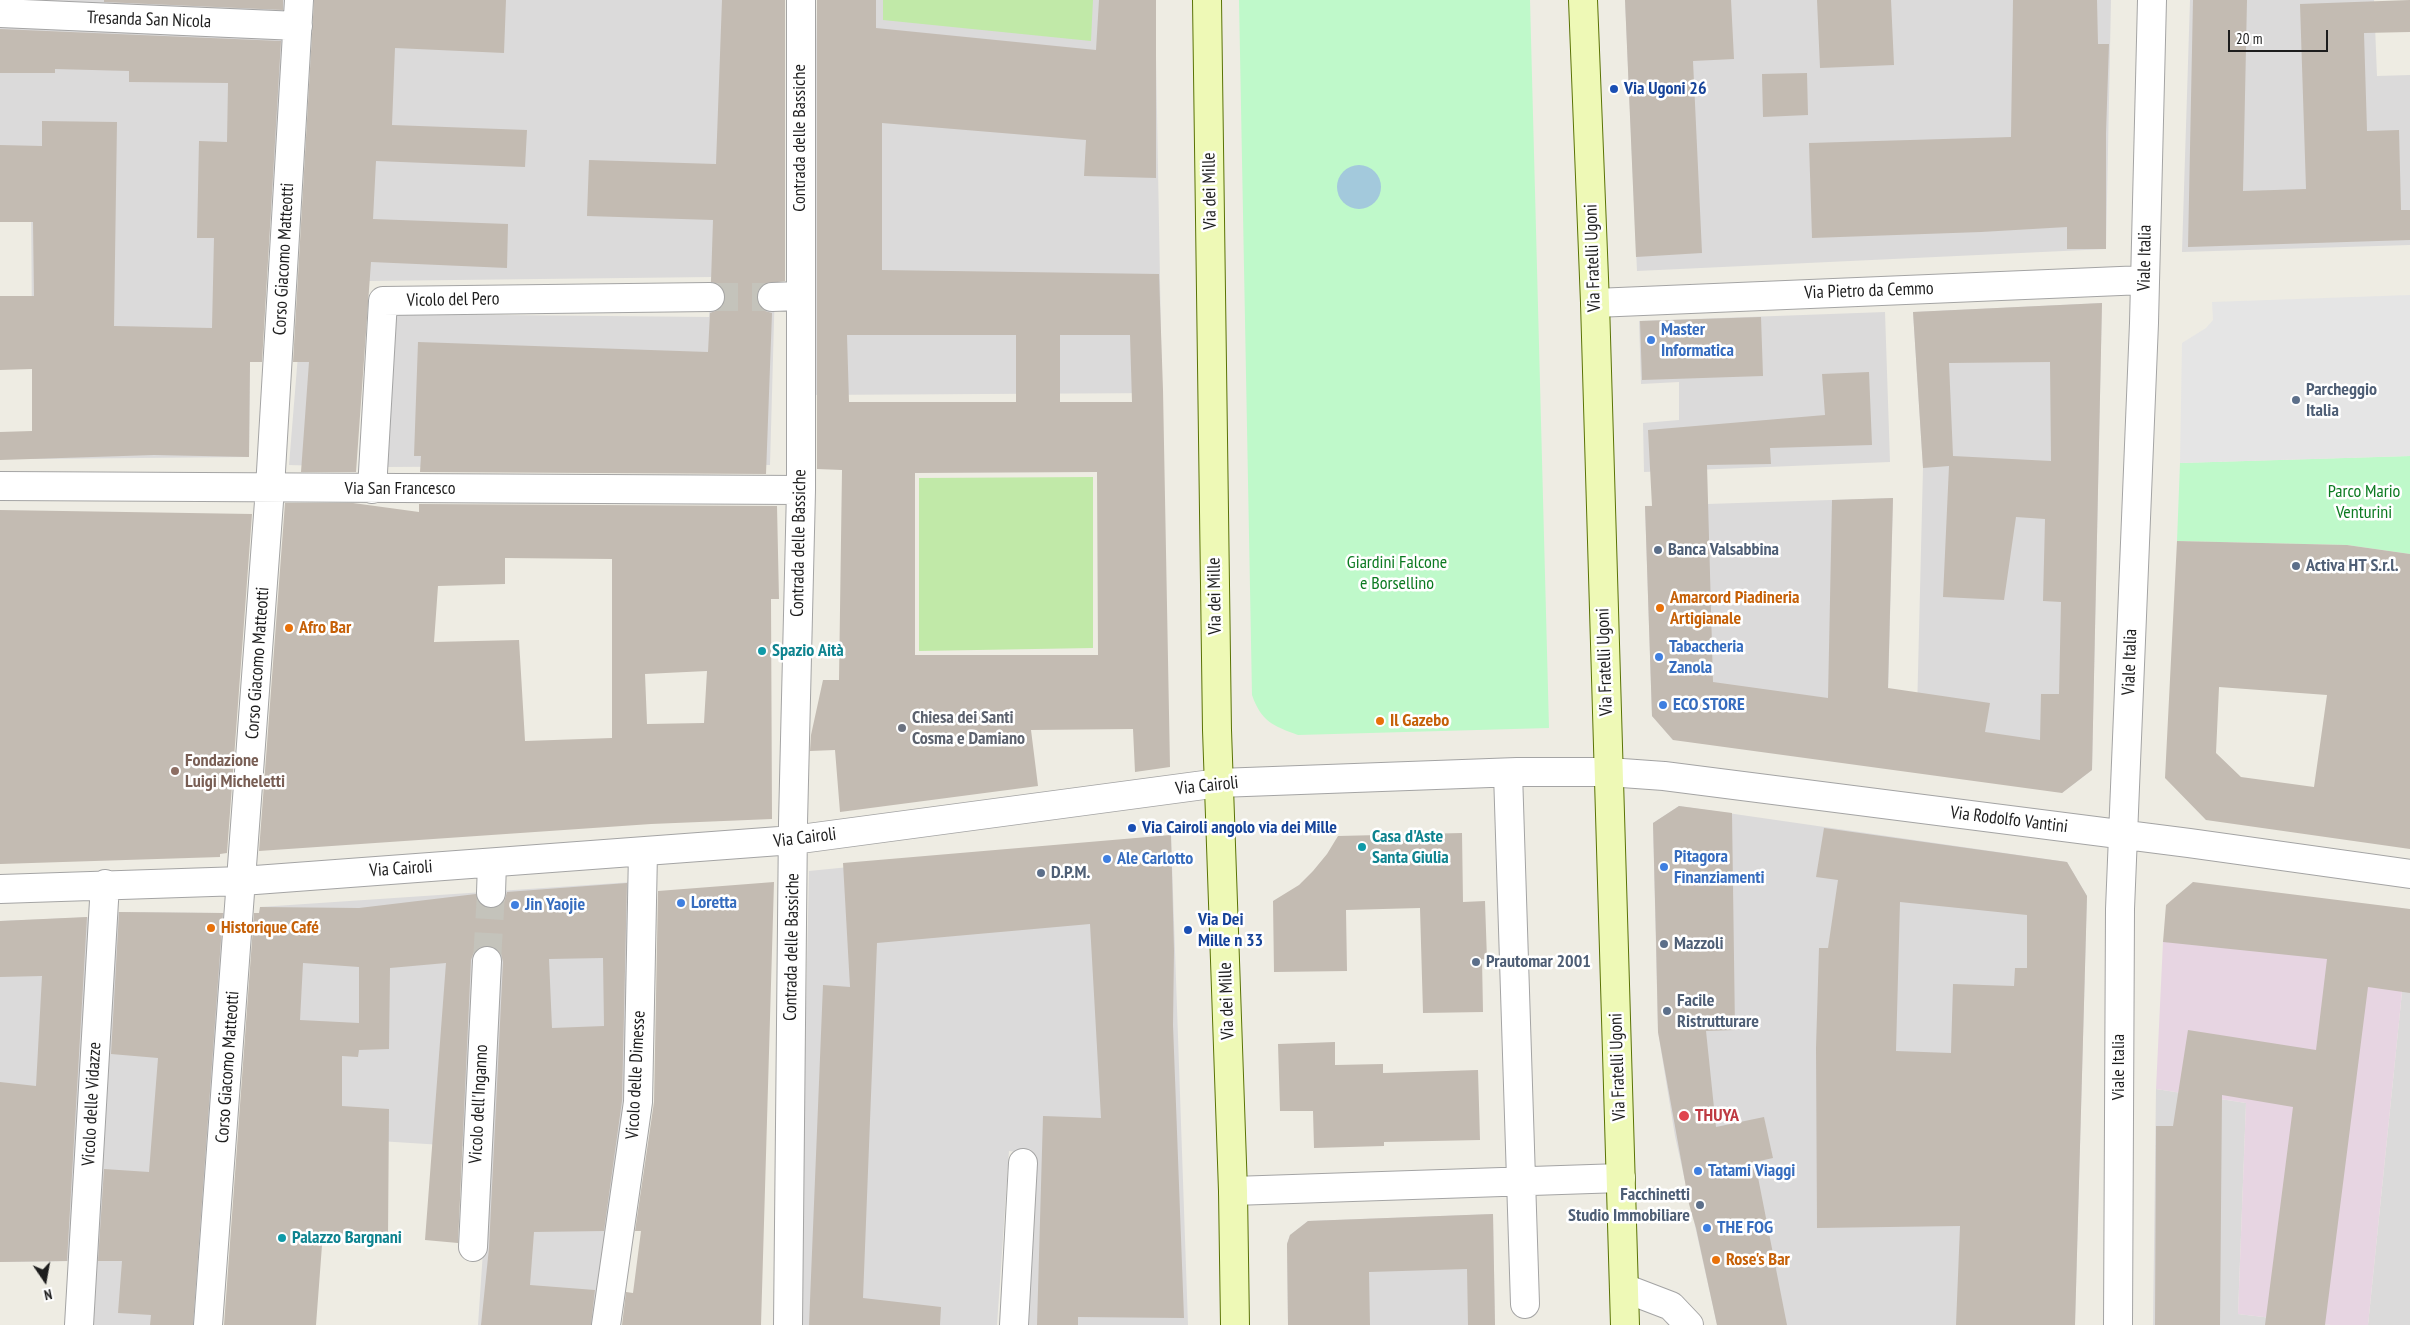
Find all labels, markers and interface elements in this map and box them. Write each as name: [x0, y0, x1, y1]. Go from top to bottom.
street label: Tresanda San Nicola: [86, 7, 212, 33]
scale bar: [2230, 20, 2330, 52]
text: 20 m: [2236, 29, 2262, 48]
street label: Contrada delle Bassiche: [789, 64, 811, 212]
place label: Via Ugoni 26: [1624, 78, 1707, 100]
marker: Via Ugoni 26: [1608, 83, 1620, 95]
street label: Via dei Mille: [1199, 152, 1221, 230]
street label: Corso Giacomo Matteotti: [269, 182, 299, 336]
street label: Via Fratelli Ugoni: [1580, 204, 1606, 312]
street label: Viale Italia: [2134, 225, 2156, 291]
street label: Via Pietro da Cemmo: [1804, 278, 1934, 304]
street label: Vicolo del Pero: [406, 288, 500, 312]
place label: Master Informatica: [1661, 319, 1734, 362]
marker: Master Informatica: [1645, 334, 1657, 346]
place label: Parcheggio Italia: [2306, 379, 2377, 422]
marker: Parcheggio Italia: [2290, 394, 2302, 406]
street label: Contrada delle Bassiche: [787, 469, 811, 617]
street label: Via San Francesco: [345, 478, 455, 500]
park label: Parco Mario Venturini: [2328, 481, 2400, 524]
place label: Banca Valsabbina: [1668, 539, 1779, 561]
marker: Banca Valsabbina: [1652, 544, 1664, 556]
park label: Giardini Falcone e Borsellino: [1347, 552, 1447, 594]
place label: Activa HT S.r.l.: [2306, 555, 2399, 577]
street label: Via dei Mille: [1204, 557, 1226, 635]
marker: Activa HT S.r.l.: [2290, 560, 2302, 572]
street label: Corso Giacomo Matteotti: [242, 586, 274, 740]
place label: Amarcord Piadineria Artigianale: [1670, 587, 1799, 630]
marker: Amarcord Piadineria Artigianale: [1654, 602, 1666, 614]
street label: Via Fratelli Ugoni: [1592, 608, 1618, 716]
place label: Afro Bar: [299, 617, 351, 639]
marker: Afro Bar: [283, 622, 295, 634]
street label: Viale Italia: [2118, 628, 2142, 696]
place label: Tabaccheria Zanola: [1669, 636, 1744, 679]
place label: Spazio Aità: [772, 640, 844, 662]
marker: Spazio Aità: [756, 645, 768, 657]
marker: Tabaccheria Zanola: [1653, 651, 1665, 663]
place label: ECO STORE: [1673, 694, 1745, 716]
marker: ECO STORE: [1657, 699, 1669, 711]
place label: Chiesa dei Santi Cosma e Damiano: [912, 707, 1025, 750]
place label: Il Gazebo: [1390, 710, 1449, 732]
marker: Il Gazebo: [1374, 715, 1386, 727]
marker: Chiesa dei Santi Cosma e Damiano: [896, 722, 908, 734]
place label: Fondazione Luigi Micheletti: [185, 750, 285, 792]
marker: Fondazione Luigi Micheletti: [169, 765, 181, 777]
street label: Via Cairoli: [1174, 772, 1240, 800]
street label: Via Rodolfo Vantini: [1949, 802, 2069, 838]
place label: Via Cairoli angolo via dei Mille: [1142, 817, 1337, 839]
marker: Via Cairoli angolo via dei Mille: [1126, 822, 1138, 834]
street label: Via Cairoli: [772, 823, 838, 853]
place label: Casa d'Aste Santa Giulia: [1372, 826, 1449, 869]
marker: Casa d'Aste Santa Giulia: [1356, 841, 1368, 853]
place label: Pitagora Finanziamenti: [1674, 846, 1765, 889]
place label: Ale Carlotto: [1117, 848, 1193, 870]
marker: Ale Carlotto: [1101, 853, 1113, 865]
street label: Via Cairoli: [369, 856, 433, 882]
marker: Pitagora Finanziamenti: [1658, 861, 1670, 873]
place label: D.P.M.: [1051, 862, 1090, 884]
marker: D.P.M.: [1035, 867, 1047, 879]
street label: Contrada delle Bassiche: [780, 873, 804, 1021]
place label: Loretta: [691, 892, 737, 914]
place label: Jin Yaojie: [525, 894, 585, 916]
marker: Loretta: [675, 897, 687, 909]
marker: Jin Yaojie: [509, 899, 521, 911]
place label: Via Dei Mille n 33: [1198, 909, 1263, 952]
place label: Historique Café: [221, 917, 319, 939]
marker: Historique Café: [205, 922, 217, 934]
marker: Via Dei Mille n 33: [1182, 924, 1194, 936]
place label: Mazzoli: [1674, 933, 1723, 955]
marker: Mazzoli: [1658, 938, 1670, 950]
place label: Prautomar 2001: [1486, 951, 1591, 973]
marker: Prautomar 2001: [1470, 956, 1482, 968]
street label: Via dei Mille: [1215, 962, 1239, 1040]
street label: Corso Giacomo Matteotti: [212, 990, 244, 1144]
place label: Facile Ristrutturare: [1677, 990, 1759, 1032]
marker: Facile Ristrutturare: [1661, 1005, 1673, 1017]
street label: Vicolo delle Dimesse: [622, 1010, 650, 1140]
street label: Via Fratelli Ugoni: [1605, 1013, 1631, 1121]
street label: Viale Italia: [2108, 1034, 2130, 1100]
street label: Vicolo delle Vidazze: [78, 1041, 106, 1167]
street label: Vicolo dell'Inganno: [465, 1044, 493, 1164]
place label: THUYA: [1695, 1105, 1739, 1127]
marker: THUYA: [1677, 1109, 1691, 1123]
place label: Tatami Viaggi: [1708, 1160, 1795, 1182]
marker: Tatami Viaggi: [1692, 1165, 1704, 1177]
place label: Facchinetti Studio Immobiliare: [1568, 1184, 1690, 1226]
marker: Facchinetti Studio Immobiliare: [1694, 1199, 1706, 1211]
place label: THE FOG: [1717, 1217, 1773, 1239]
marker: THE FOG: [1701, 1222, 1713, 1234]
place label: Palazzo Bargnani: [292, 1227, 402, 1249]
marker: Palazzo Bargnani: [276, 1232, 288, 1244]
place label: Rose's Bar: [1726, 1249, 1790, 1271]
marker: Rose's Bar: [1710, 1254, 1722, 1266]
north arrow: [20, 1255, 70, 1305]
text: N: [43, 1285, 54, 1304]

